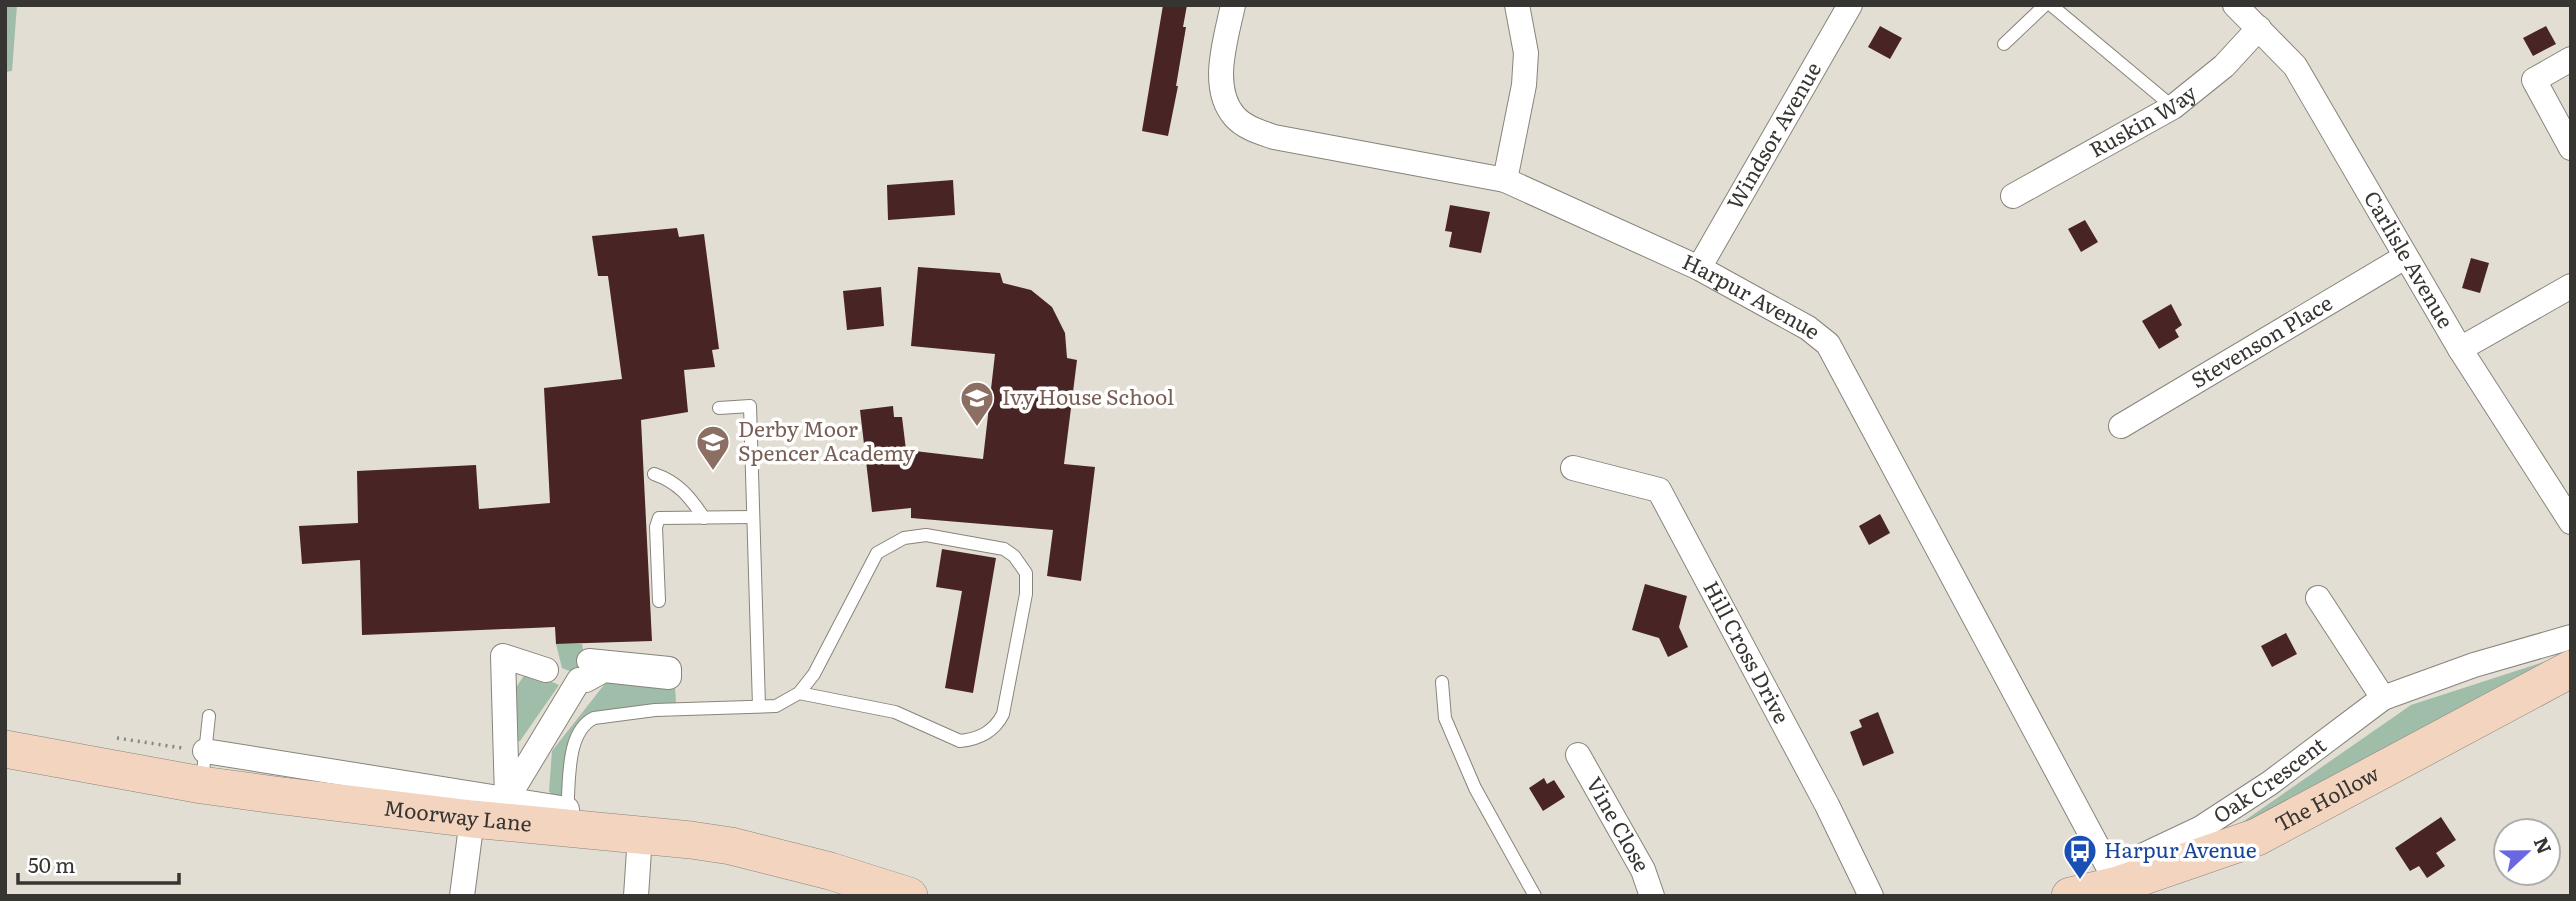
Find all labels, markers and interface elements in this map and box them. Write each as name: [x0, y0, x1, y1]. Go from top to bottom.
street label: Windsor Avenue: [1718, 55, 1827, 215]
street label: Ruskin Way: [2083, 76, 2203, 164]
street label: Carlisle Avenue: [2358, 184, 2463, 333]
street label: Harpur Avenue: [1678, 245, 1828, 345]
street label: Stevenson Place: [2184, 286, 2337, 394]
school or university icon: Ivy House School: [958, 379, 996, 428]
place label: Ivy House School: [1002, 380, 1174, 411]
place label: Derby Moor Spencer Academy: [738, 412, 916, 467]
school or university icon: Derby Moor Spencer Academy: [694, 423, 732, 472]
street label: Hill Cross Drive: [1697, 574, 1799, 728]
street label: Oak Crescent: [2206, 728, 2332, 829]
street label: The Hollow: [2268, 757, 2384, 838]
street label: Vine Close: [1580, 770, 1659, 877]
street label: Moorway Lane: [382, 790, 533, 838]
north arrow: [2492, 817, 2562, 887]
bus stop icon: Harpur Avenue: [2061, 832, 2099, 881]
place label: Harpur Avenue: [2104, 833, 2257, 864]
text: N: [2528, 833, 2560, 858]
scale bar: [18, 842, 178, 886]
text: 50 m: [28, 848, 75, 879]

